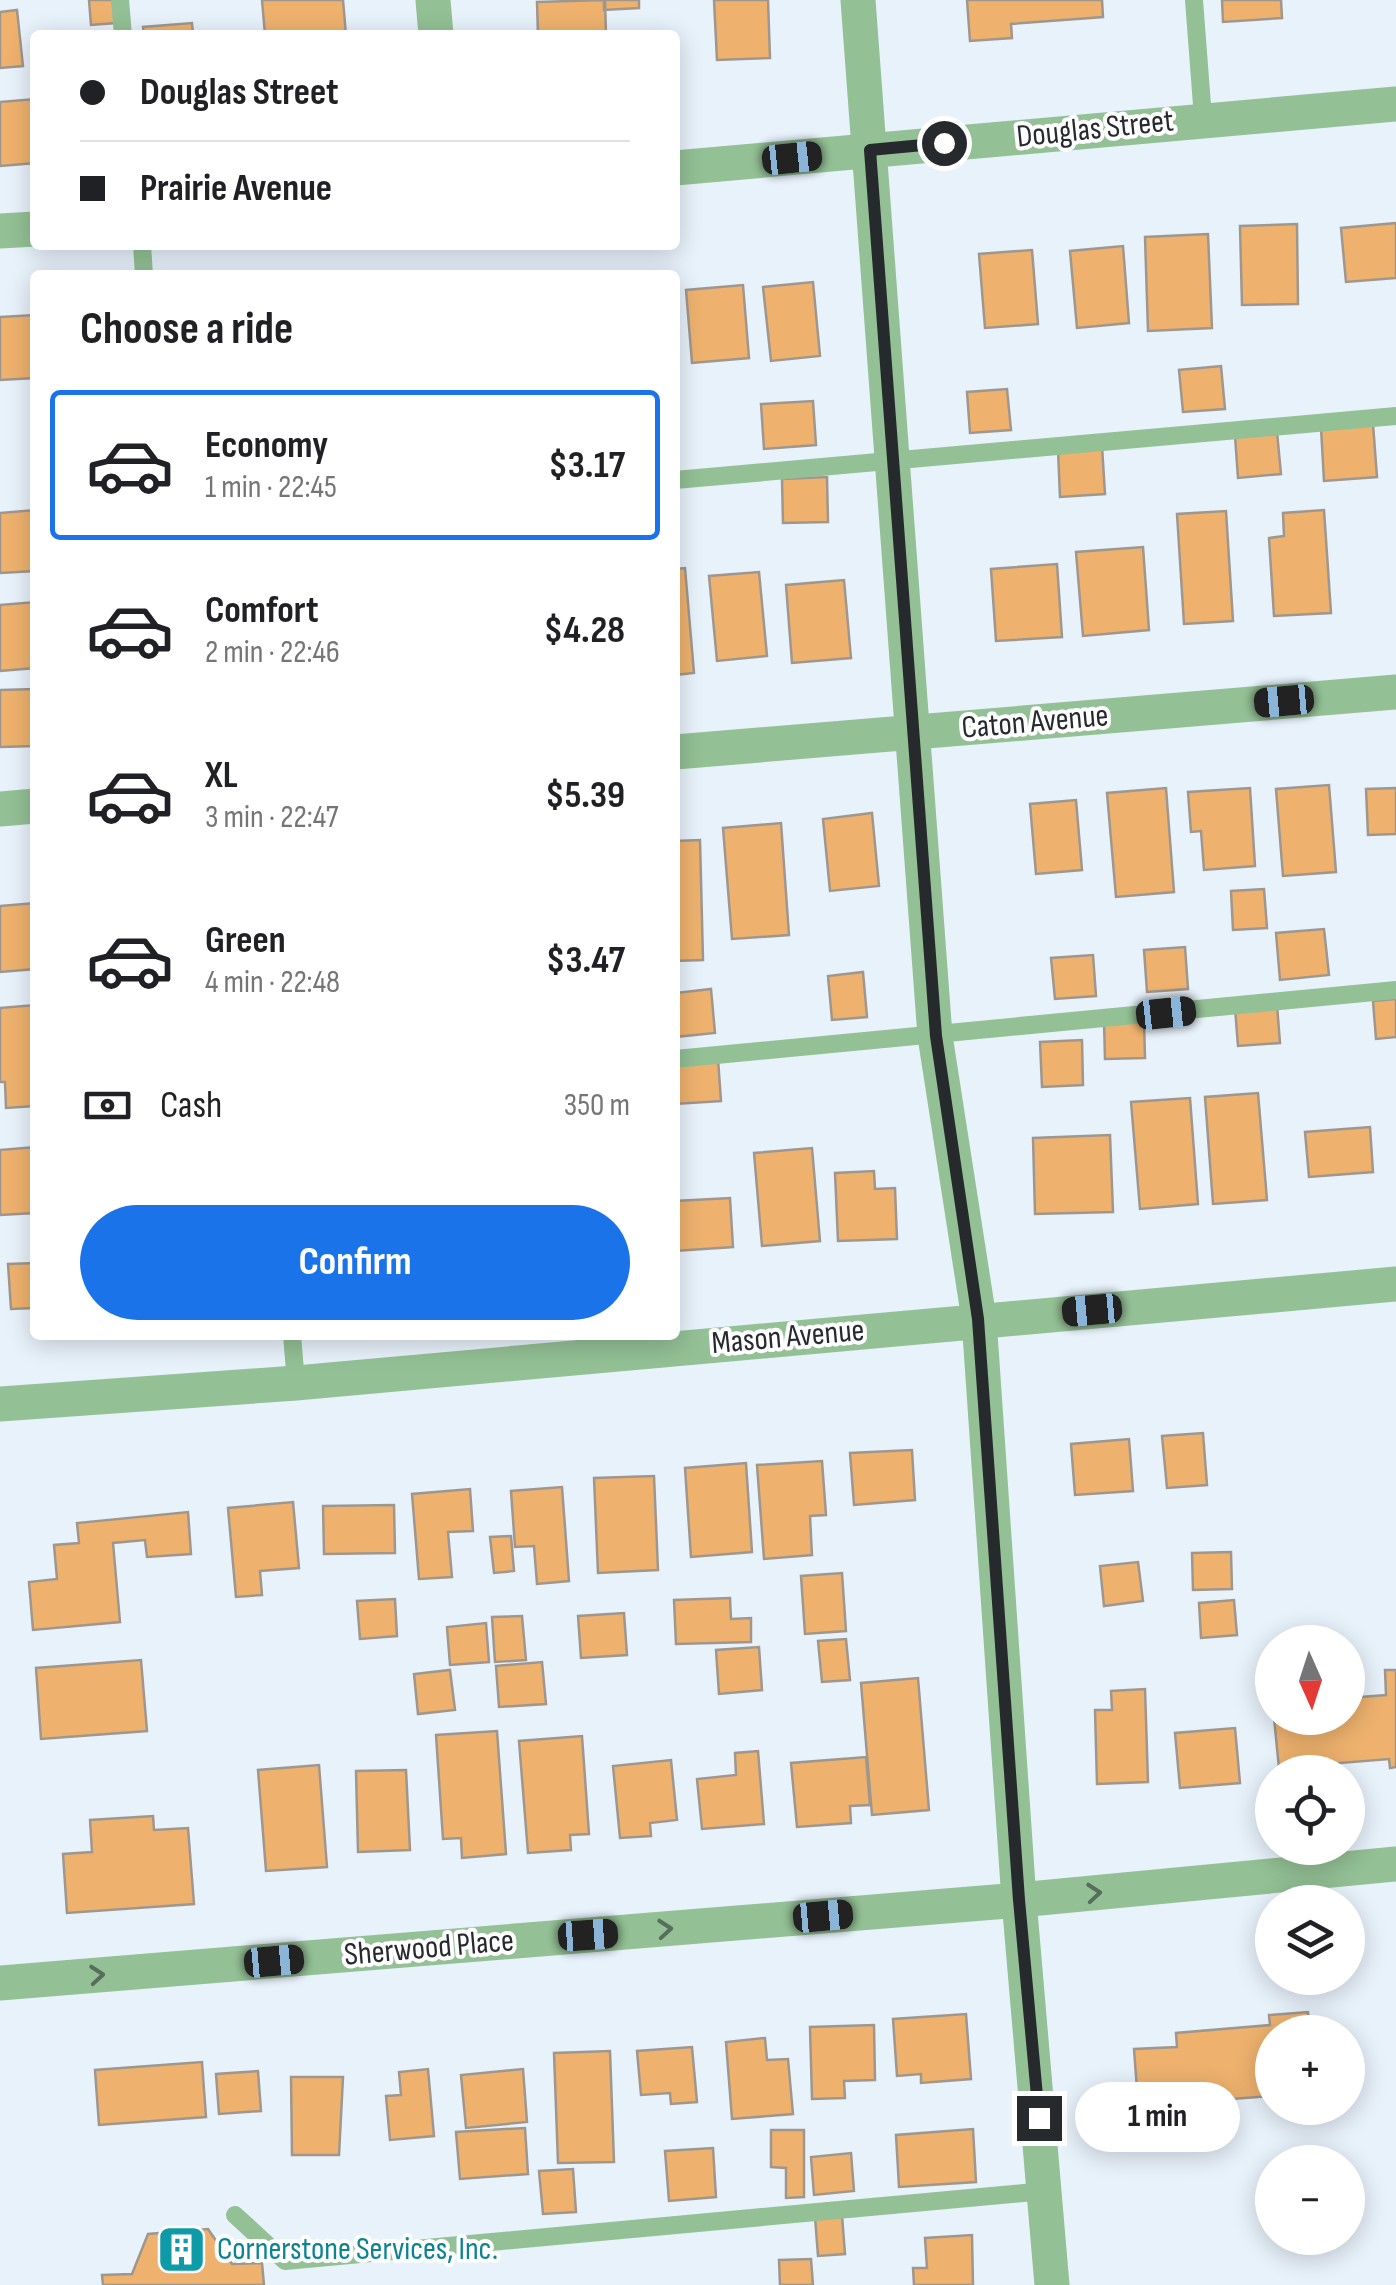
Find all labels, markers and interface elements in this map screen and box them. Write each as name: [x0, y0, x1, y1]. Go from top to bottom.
text: Douglas Street: [140, 70, 339, 115]
street label: Douglas Street: [1015, 101, 1175, 157]
route start: [922, 121, 967, 166]
car: [761, 140, 823, 176]
text: Prairie Avenue: [140, 166, 332, 211]
text: Choose a ride: [80, 302, 293, 357]
icon: car: [85, 420, 175, 510]
text: Economy: [205, 423, 328, 468]
text: $3.17: [548, 443, 625, 488]
text: 1 min · 22:45: [205, 468, 337, 507]
icon: car: [85, 585, 175, 675]
text: Comfort: [205, 588, 319, 633]
text: $4.28: [544, 608, 625, 653]
text: 2 min · 22:46: [205, 633, 340, 672]
car: [1253, 683, 1315, 719]
street label: Caton Avenue: [960, 696, 1110, 748]
icon: car: [85, 750, 175, 840]
text: XL: [205, 753, 238, 798]
text: $5.39: [545, 773, 625, 818]
text: 3 min · 22:47: [205, 798, 339, 837]
icon: car: [85, 915, 175, 1005]
text: Green: [205, 918, 286, 963]
text: $3.47: [546, 938, 625, 983]
text: 4 min · 22:48: [205, 963, 340, 1002]
car: [1135, 995, 1197, 1031]
icon: cash: [80, 1078, 135, 1133]
text: Cash: [160, 1083, 222, 1128]
text: 350 m: [564, 1086, 630, 1125]
button: Confirm: [80, 1205, 630, 1320]
car: [1061, 1292, 1123, 1328]
street label: Mason Avenue: [710, 1311, 866, 1363]
north arrow: [1255, 1625, 1365, 1735]
map controls: [1255, 1625, 1365, 2255]
button: locate: [1255, 1755, 1365, 1865]
one-way arrow: [1086, 1883, 1102, 1904]
button: layers: [1255, 1885, 1365, 1995]
car: [792, 1898, 854, 1934]
car: [557, 1918, 619, 1952]
one-way arrow: [658, 1919, 674, 1940]
street label: Sherwood Place: [343, 1921, 515, 1975]
car: [243, 1943, 305, 1979]
one-way arrow: [90, 1965, 106, 1987]
button: +: [1255, 2015, 1365, 2125]
callout: 1 min: [1074, 2083, 1239, 2153]
route end: [1017, 2096, 1062, 2141]
text: 1 min: [1128, 2097, 1187, 2136]
button: −: [1255, 2145, 1365, 2255]
building icon: Cornerstone Services, Inc.: [156, 2223, 208, 2275]
place label: Cornerstone Services, Inc.: [217, 2230, 498, 2269]

